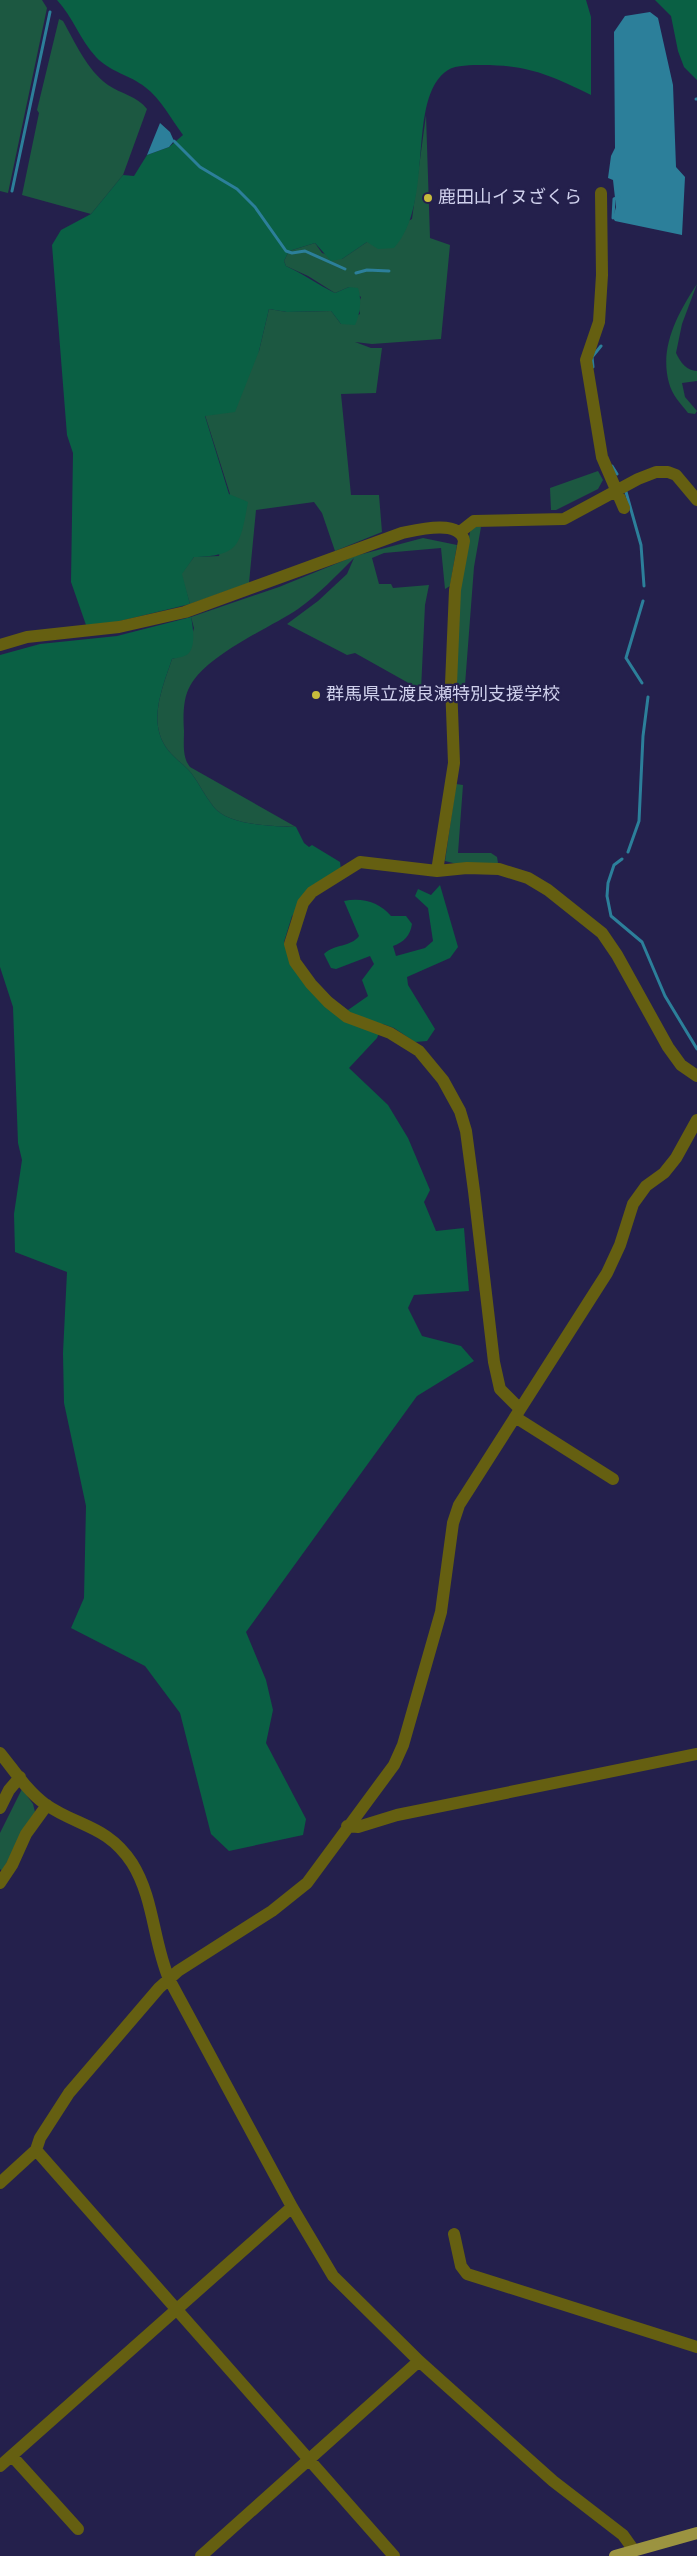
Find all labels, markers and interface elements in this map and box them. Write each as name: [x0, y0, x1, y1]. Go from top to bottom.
place label: 鹿田山イヌざくら: [438, 187, 582, 207]
marker: 鹿田山イヌざくら: [422, 192, 434, 204]
place label: 群馬県立渡良瀬特別支援学校: [326, 684, 560, 704]
marker: 群馬県立渡良瀬特別支援学校: [310, 689, 322, 701]

